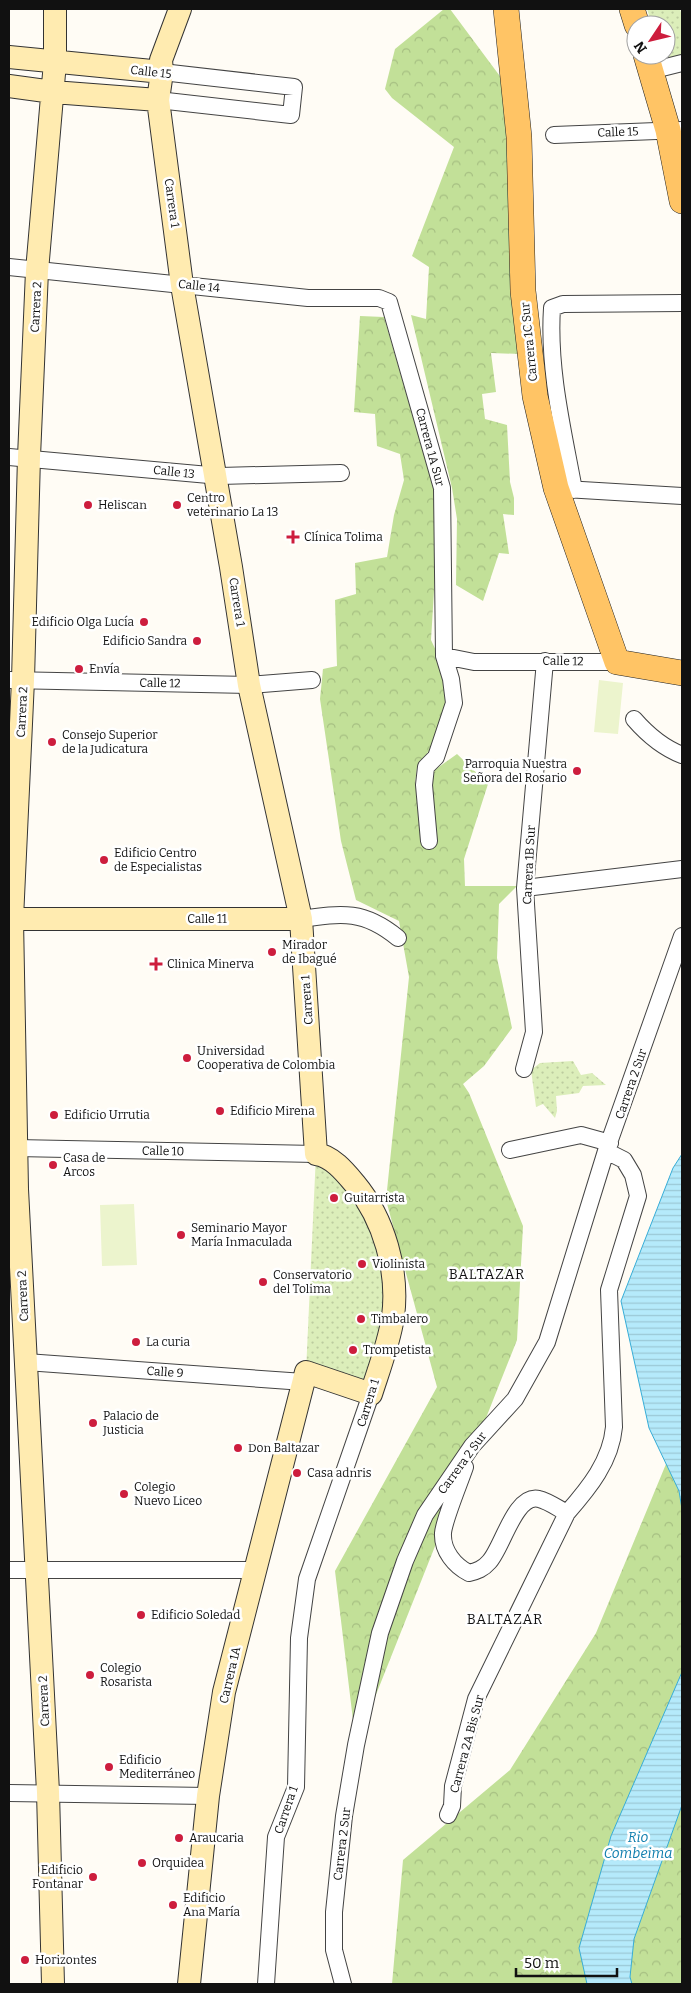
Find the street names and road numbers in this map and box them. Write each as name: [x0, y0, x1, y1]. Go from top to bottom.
street label: Calle 15: [130, 63, 172, 81]
street label: Calle 15: [597, 124, 639, 140]
street label: Carrera 1: [162, 177, 182, 229]
street label: Calle 14: [177, 277, 221, 295]
street label: Carrera 2: [28, 281, 44, 333]
street label: Carrera 1C Sur: [518, 301, 540, 382]
street label: Carrera 1A Sur: [413, 406, 447, 488]
street label: Calle 13: [153, 463, 196, 481]
street label: Carrera 1: [226, 576, 248, 628]
street label: Calle 12: [542, 654, 584, 668]
street label: Calle 12: [139, 676, 181, 690]
street label: Carrera 2: [14, 686, 30, 738]
street label: Carrera 1B Sur: [520, 824, 538, 905]
street label: Calle 11: [187, 912, 227, 926]
street label: Carrera 1: [298, 975, 316, 1025]
street label: Carrera 2 Sur: [612, 1046, 650, 1121]
street label: Calle 10: [142, 1144, 184, 1158]
street label: Carrera 2: [15, 1270, 31, 1322]
street label: Calle 9: [146, 1364, 184, 1380]
street label: Carrera 1: [354, 1377, 382, 1429]
street label: Carrera 2 Sur: [435, 1429, 490, 1497]
street label: Carrera 1A: [217, 1645, 243, 1705]
street label: Carrera 2: [36, 1675, 52, 1727]
street label: Carrera 2A Bis Sur: [447, 1693, 487, 1795]
street label: Carrera 1: [271, 1784, 301, 1836]
street label: Carrera 2 Sur: [331, 1806, 354, 1881]

